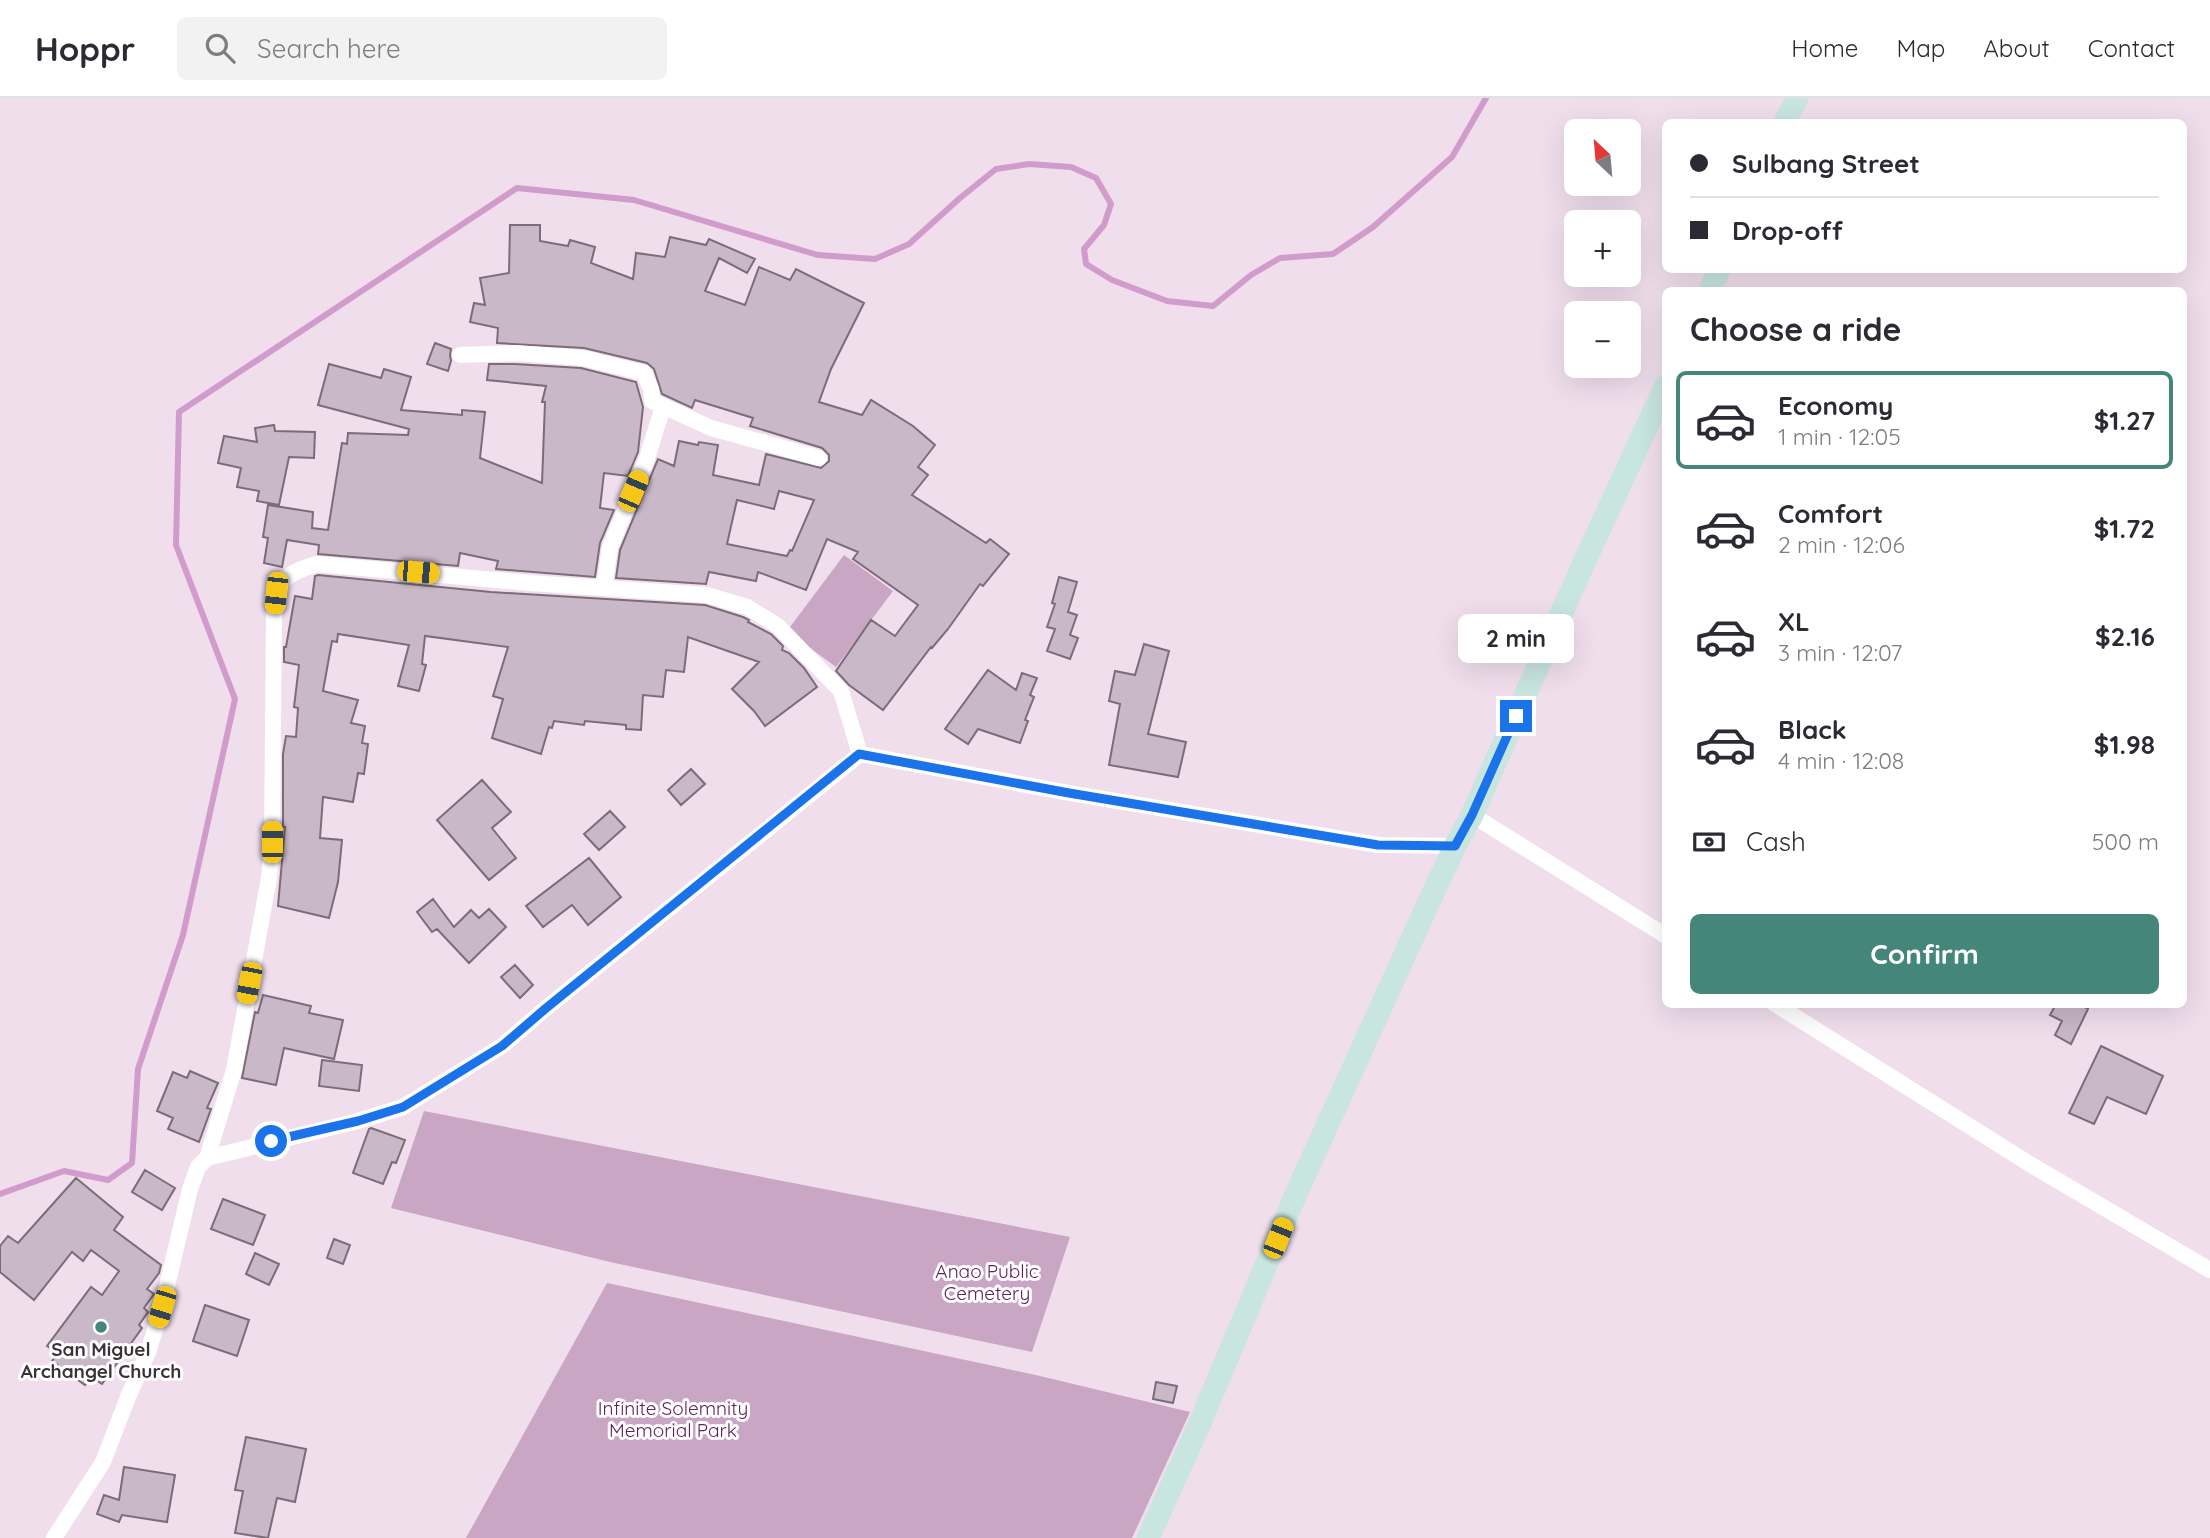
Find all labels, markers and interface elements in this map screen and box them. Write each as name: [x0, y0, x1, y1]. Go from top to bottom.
search box: [177, 17, 667, 80]
text: Hoppr: [35, 28, 135, 69]
icon: search: [201, 29, 239, 67]
text: Search here: [257, 32, 401, 65]
text: Home: [1791, 33, 1858, 63]
text: Map: [1896, 33, 1945, 63]
text: About: [1983, 33, 2050, 63]
text: Contact: [2088, 33, 2175, 63]
north arrow: [1564, 119, 1642, 196]
map controls: [1564, 119, 1641, 378]
text: Sulbang Street: [1732, 147, 1920, 180]
button: +: [1564, 210, 1641, 287]
text: Drop-off: [1732, 214, 1843, 247]
button: −: [1564, 301, 1641, 378]
text: Choose a ride: [1690, 309, 1902, 349]
icon: car: [1694, 389, 1757, 452]
text: Economy: [1778, 389, 1893, 422]
text: $1.27: [2094, 404, 2155, 437]
text: 1 min · 12:05: [1778, 422, 1901, 451]
car: [616, 468, 651, 514]
icon: car: [1694, 497, 1757, 560]
text: Comfort: [1778, 497, 1883, 530]
text: $1.72: [2094, 512, 2155, 545]
text: 2 min · 12:06: [1778, 530, 1905, 559]
car: [397, 560, 440, 584]
car: [264, 571, 289, 615]
icon: car: [1694, 605, 1757, 668]
text: XL: [1778, 605, 1810, 638]
callout: 2 min: [1458, 614, 1574, 664]
text: $2.16: [2095, 620, 2155, 653]
text: 2 min: [1486, 624, 1546, 653]
text: 3 min · 12:07: [1778, 638, 1902, 667]
route end: [1500, 700, 1532, 732]
icon: car: [1694, 713, 1757, 776]
text: Black: [1778, 713, 1847, 746]
text: $1.98: [2094, 728, 2155, 761]
text: 4 min · 12:08: [1778, 746, 1904, 775]
car: [262, 821, 283, 863]
icon: cash: [1690, 823, 1728, 861]
text: Cash: [1746, 825, 1806, 858]
text: 500 m: [2092, 827, 2159, 856]
button: Confirm: [1690, 914, 2159, 994]
car: [235, 960, 264, 1006]
route start: [255, 1125, 287, 1157]
car: [1261, 1215, 1296, 1261]
park label: Anao Public Cemetery: [935, 1259, 1039, 1305]
car: [146, 1284, 179, 1330]
marker: San Miguel Archangel Church: [93, 1319, 109, 1335]
place label: San Miguel Archangel Church: [21, 1337, 181, 1383]
park label: Infinite Solemnity Memorial Park: [598, 1396, 748, 1442]

